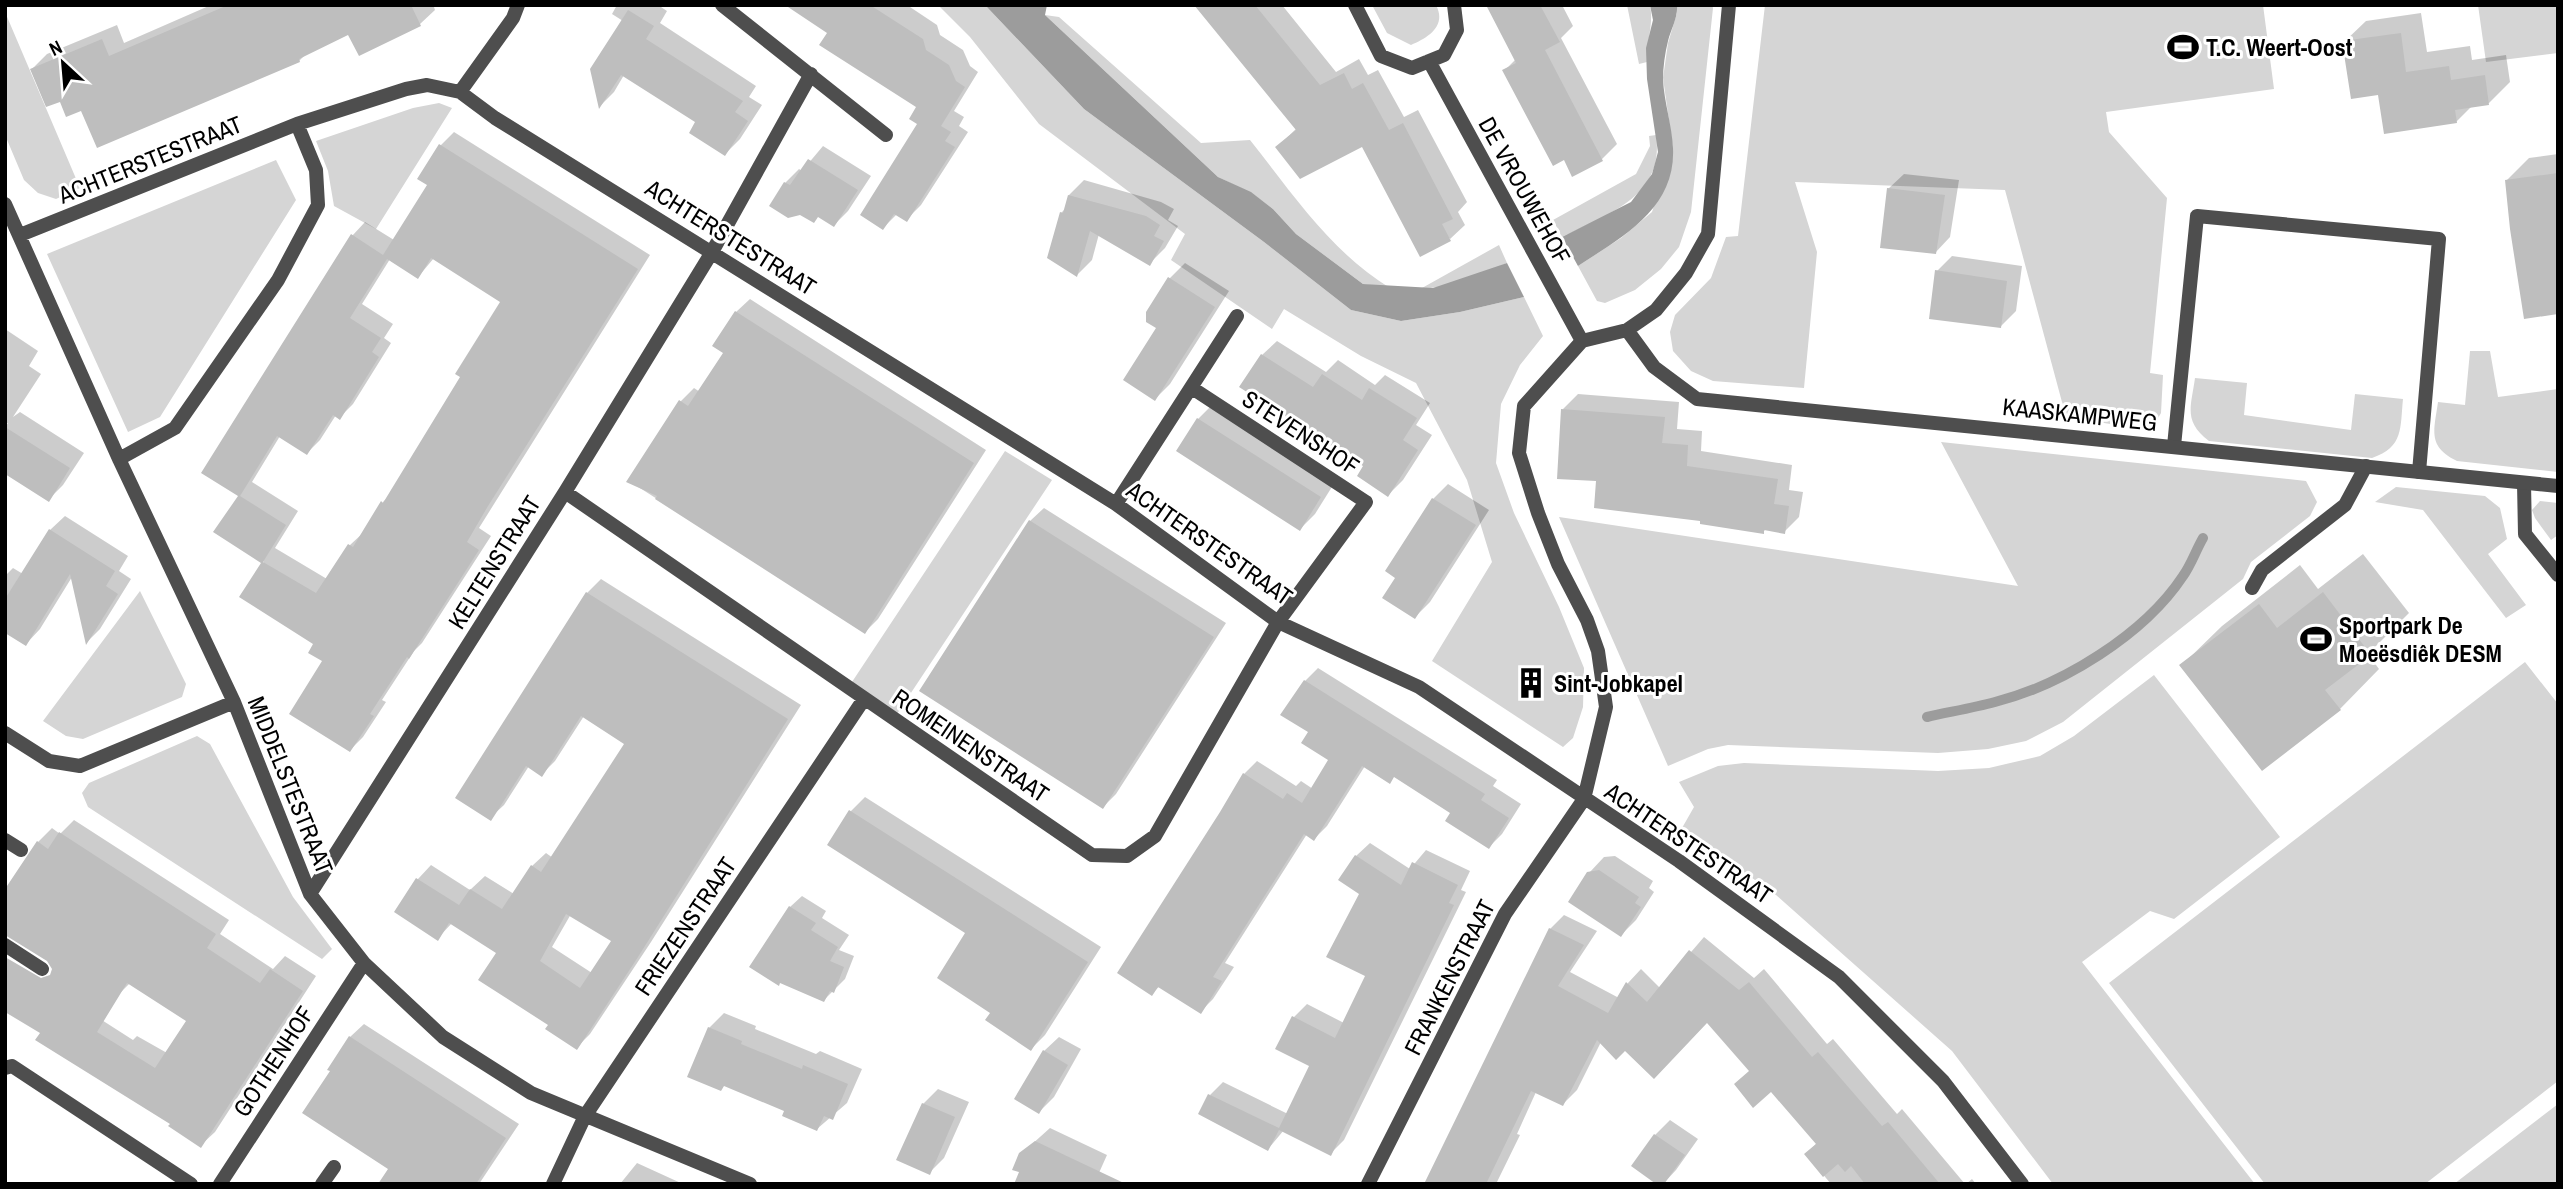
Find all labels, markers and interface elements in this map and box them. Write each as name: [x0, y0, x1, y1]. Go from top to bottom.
north arrow: [28, 28, 98, 98]
sports icon: T.C. Weert-Oost: [2166, 30, 2200, 64]
place label: T.C. Weert-Oost: [2206, 31, 2353, 63]
text: N: [45, 34, 66, 62]
street label: ACHTERSTESTRAAT: [52, 108, 247, 211]
street label: DE VROUWEHOF: [1472, 111, 1578, 269]
street label: ACHTERSTESTRAAT: [639, 171, 822, 302]
street label: STEVENSHOF: [1236, 382, 1366, 482]
street label: KAASKAMPWEG: [2001, 390, 2159, 438]
street label: ACHTERSTESTRAAT: [1120, 473, 1299, 612]
street label: KELTENSTRAAT: [440, 489, 548, 635]
place label: Sportpark De Moeësdiêk DESM: [2339, 609, 2502, 669]
sports icon: Sportpark De Moeësdiêk DESM: [2299, 622, 2333, 656]
building icon: Sint-Jobkapel: [1514, 666, 1548, 700]
place label: Sint-Jobkapel: [1554, 667, 1683, 699]
street label: ROMEINENSTRAAT: [887, 681, 1055, 809]
street label: MIDDELSTESTRAAT: [241, 691, 341, 879]
street label: ACHTERSTESTRAAT: [1598, 775, 1779, 911]
street label: FRIEZENSTRAAT: [627, 851, 743, 1001]
street label: FRANKENSTRAAT: [1396, 894, 1502, 1060]
street label: GOTHENHOF: [225, 1000, 321, 1122]

